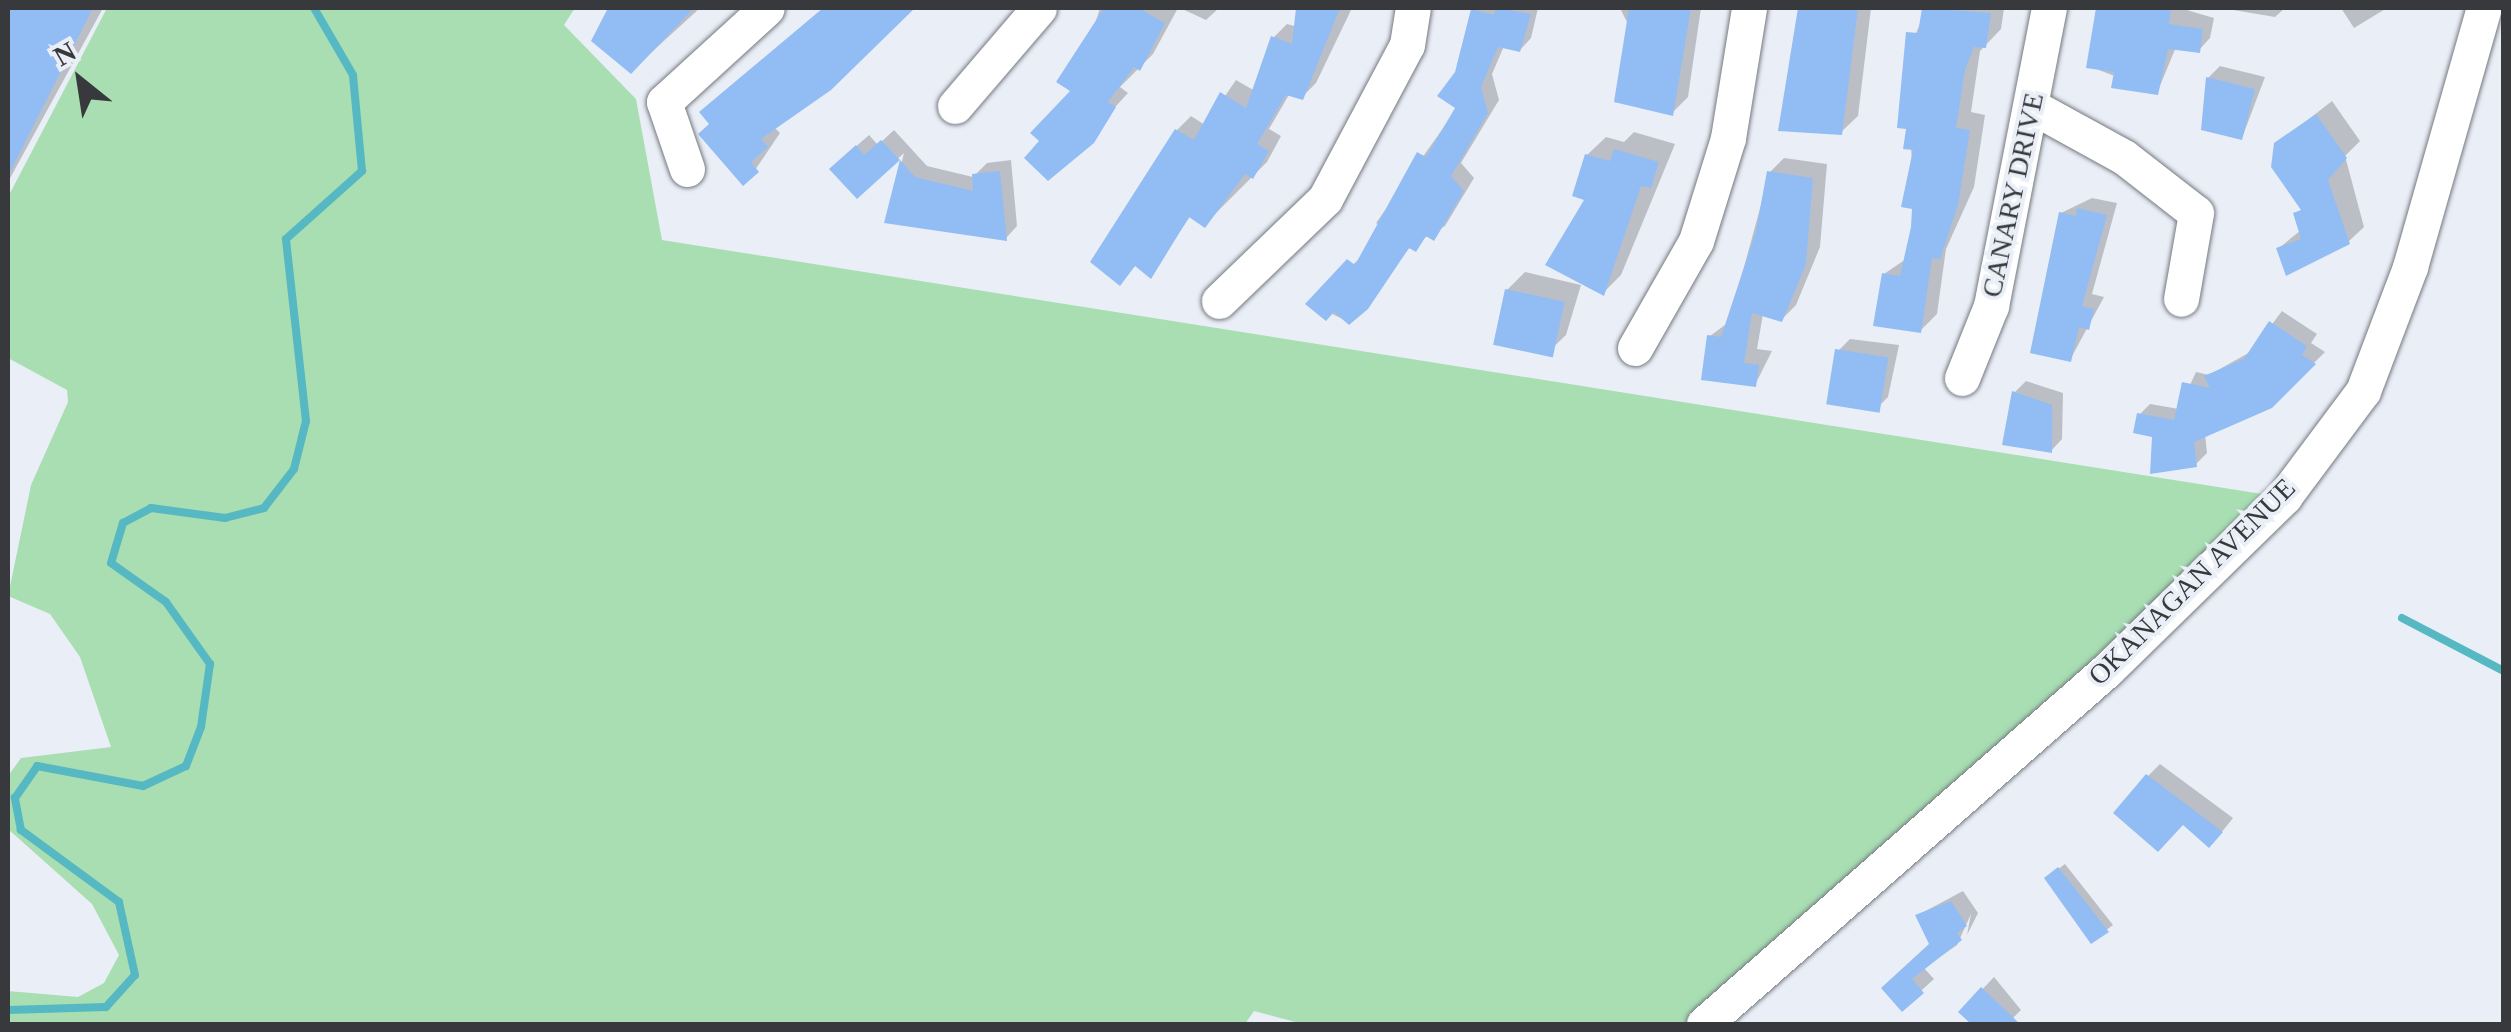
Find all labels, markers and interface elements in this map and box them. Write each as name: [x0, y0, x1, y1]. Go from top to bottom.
north arrow: [30, 30, 130, 130]
text: N: [48, 35, 81, 72]
street label: CANARY DRIVE: [1975, 89, 2051, 301]
street label: OKANAGAN AVENUE: [2081, 471, 2303, 693]

